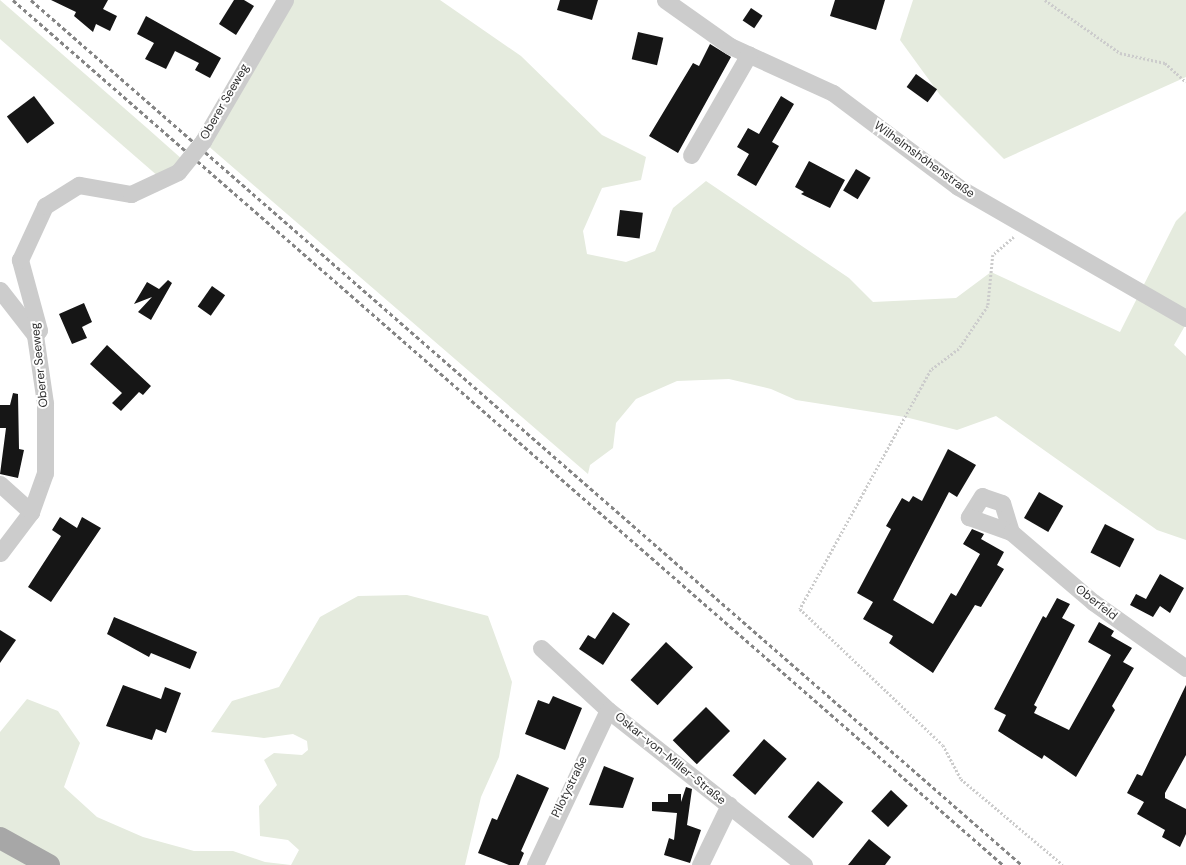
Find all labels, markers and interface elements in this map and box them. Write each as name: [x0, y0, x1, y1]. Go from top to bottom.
street label: Oberer Seeweg: [198, 62, 252, 142]
street label: Wilhelmshöhenstraße: [871, 119, 977, 201]
street label: Oberer Seeweg: [28, 322, 52, 408]
street label: Oberfeld: [1072, 582, 1120, 624]
street label: Oskar-von-Miller-Straße: [612, 710, 728, 808]
street label: Pilotystraße: [549, 754, 591, 820]

